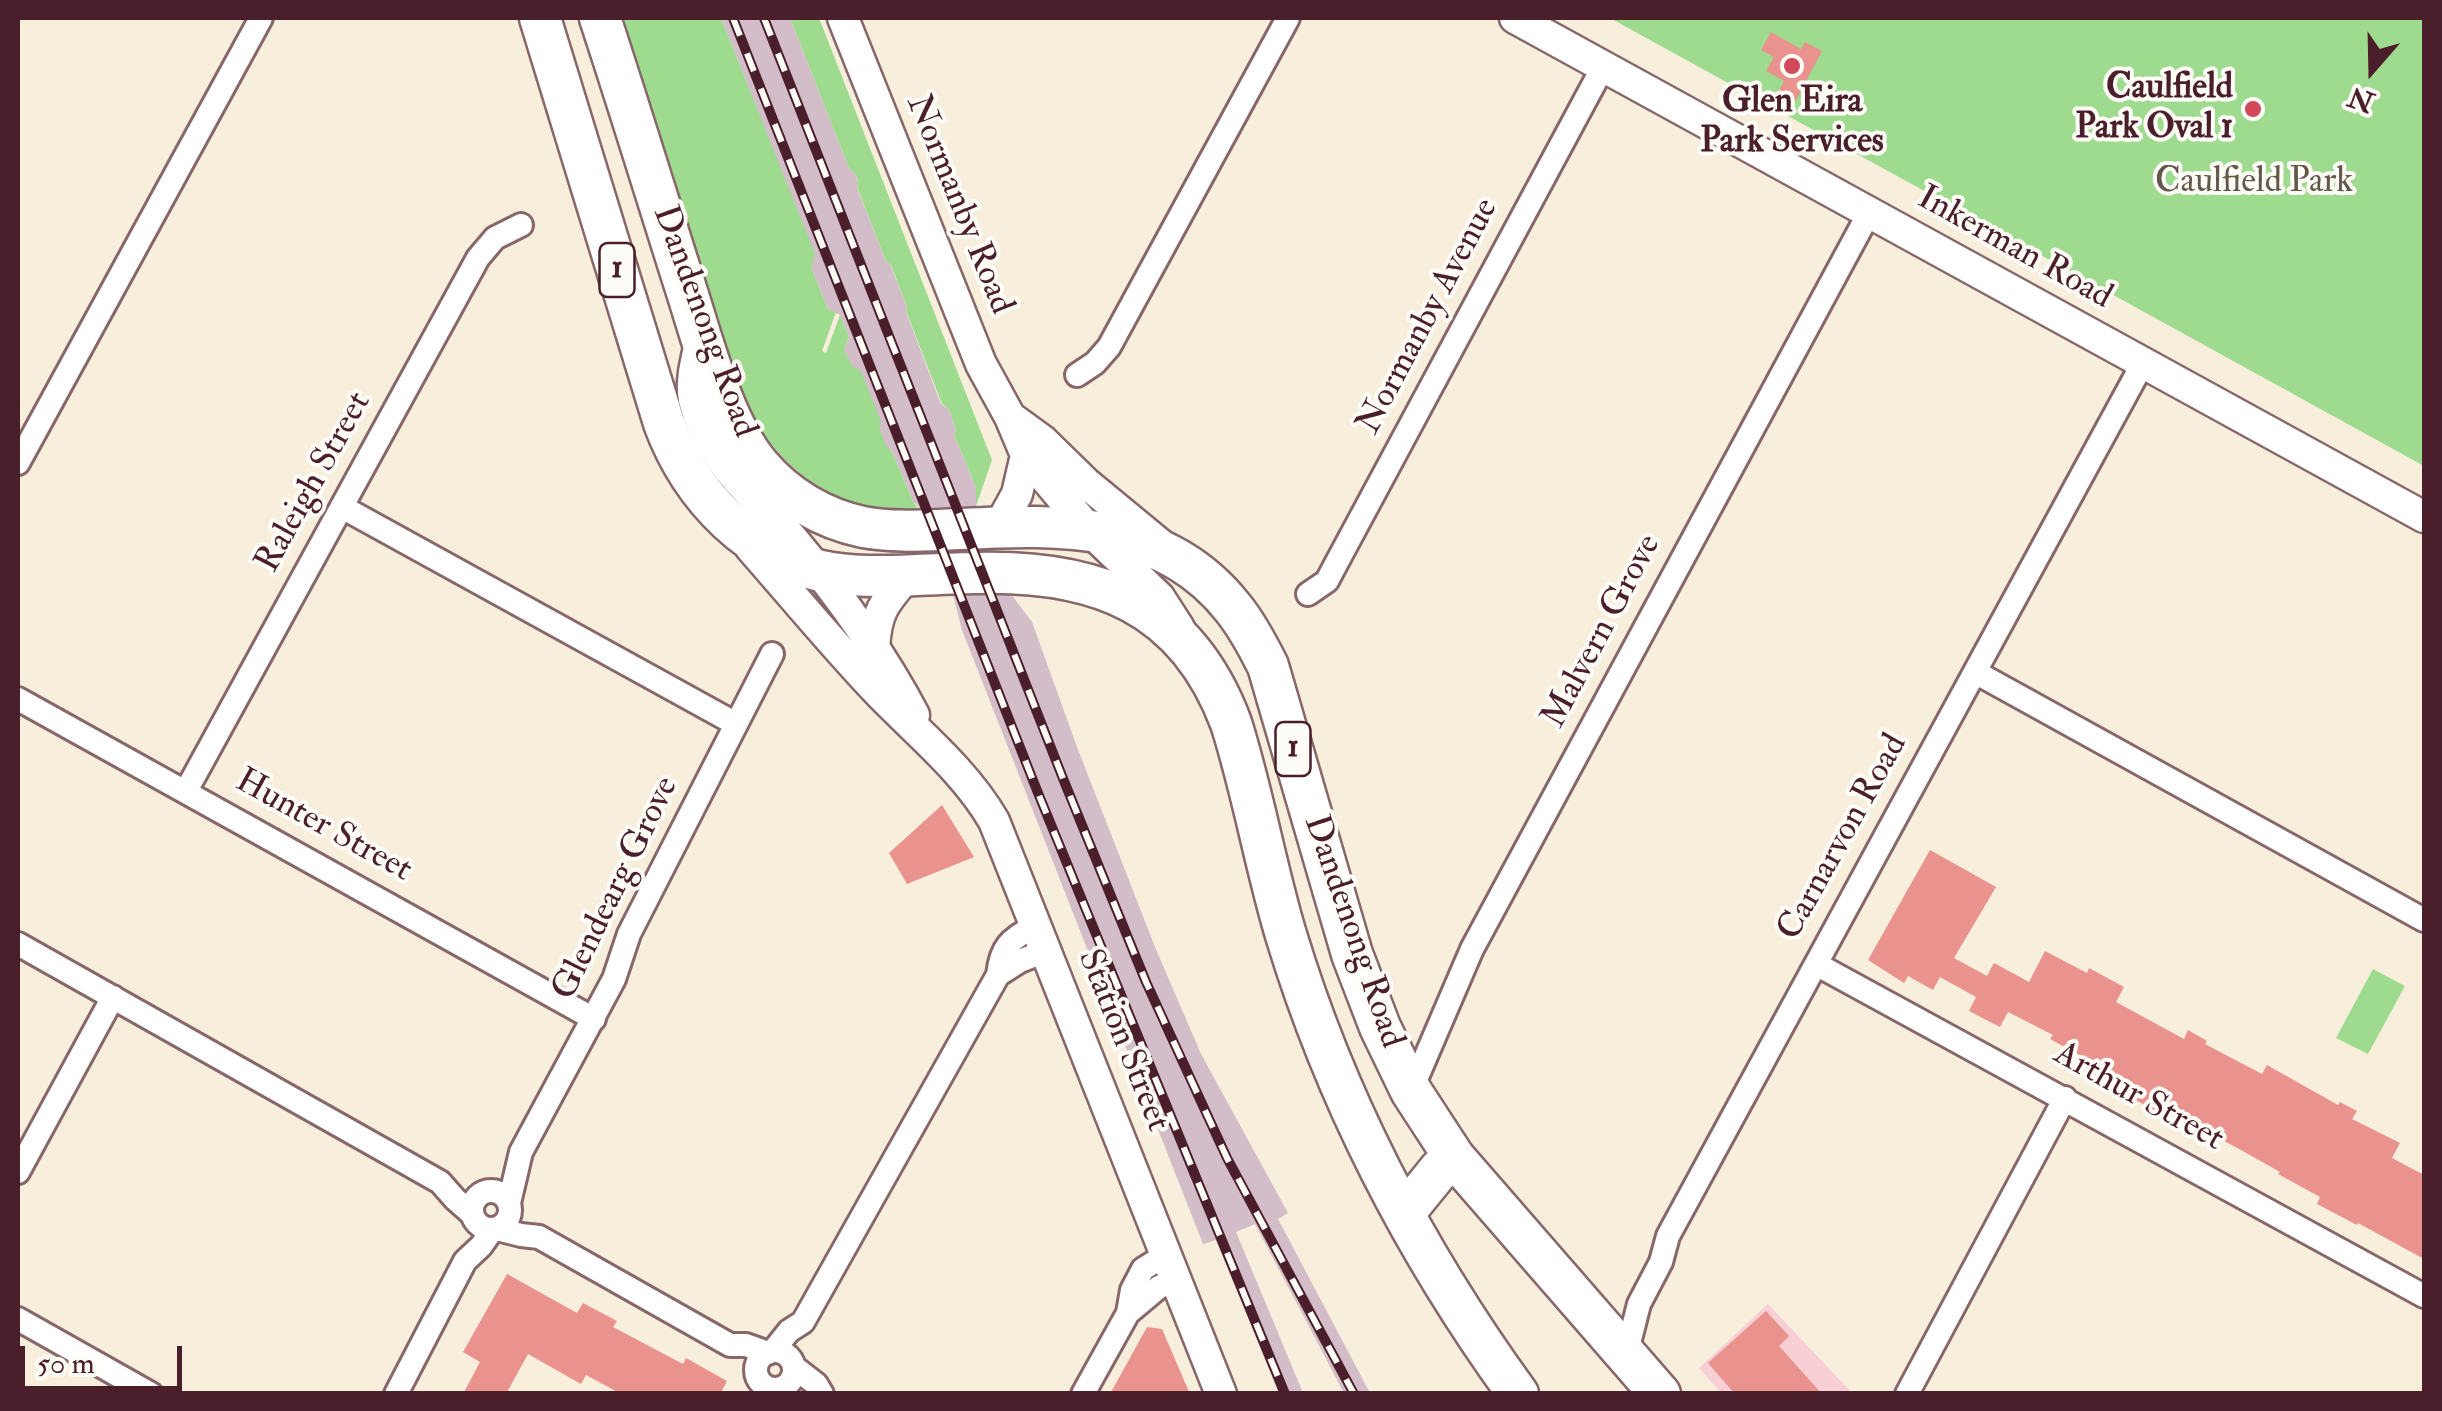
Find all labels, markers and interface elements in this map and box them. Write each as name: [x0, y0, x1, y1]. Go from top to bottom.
north arrow: [2322, 20, 2422, 120]
marker: Glen Eira Park Services: [1781, 55, 1803, 77]
place label: Caulfield Park Oval 1: [2075, 68, 2233, 150]
text: N: [2344, 78, 2379, 119]
place label: Glen Eira Park Services: [1700, 82, 1884, 164]
street label: Normanby Road: [895, 89, 1021, 321]
marker: Caulfield Park Oval 1: [2242, 98, 2264, 120]
park label: Caulfield Park: [2155, 162, 2353, 204]
street label: Inkerman Road: [1909, 178, 2119, 320]
street label: Normanby Avenue: [1349, 192, 1509, 442]
street label: Dandenong Road: [642, 201, 764, 443]
road number: 1: [600, 243, 634, 297]
street label: Raleigh Street: [248, 386, 382, 580]
street label: Malvern Grove: [1534, 528, 1672, 736]
road number: 1: [1276, 722, 1310, 776]
street label: Carnarvon Road: [1770, 728, 1918, 948]
street label: Hunter Street: [228, 761, 418, 893]
street label: Glendearg Grove: [545, 771, 689, 1007]
street label: Dandenong Road: [1293, 810, 1411, 1054]
street label: Station Street: [1067, 944, 1177, 1138]
street label: Arthur Street: [2046, 1034, 2230, 1162]
scale bar: [25, 1326, 188, 1388]
text: 50 m: [37, 1345, 95, 1382]

